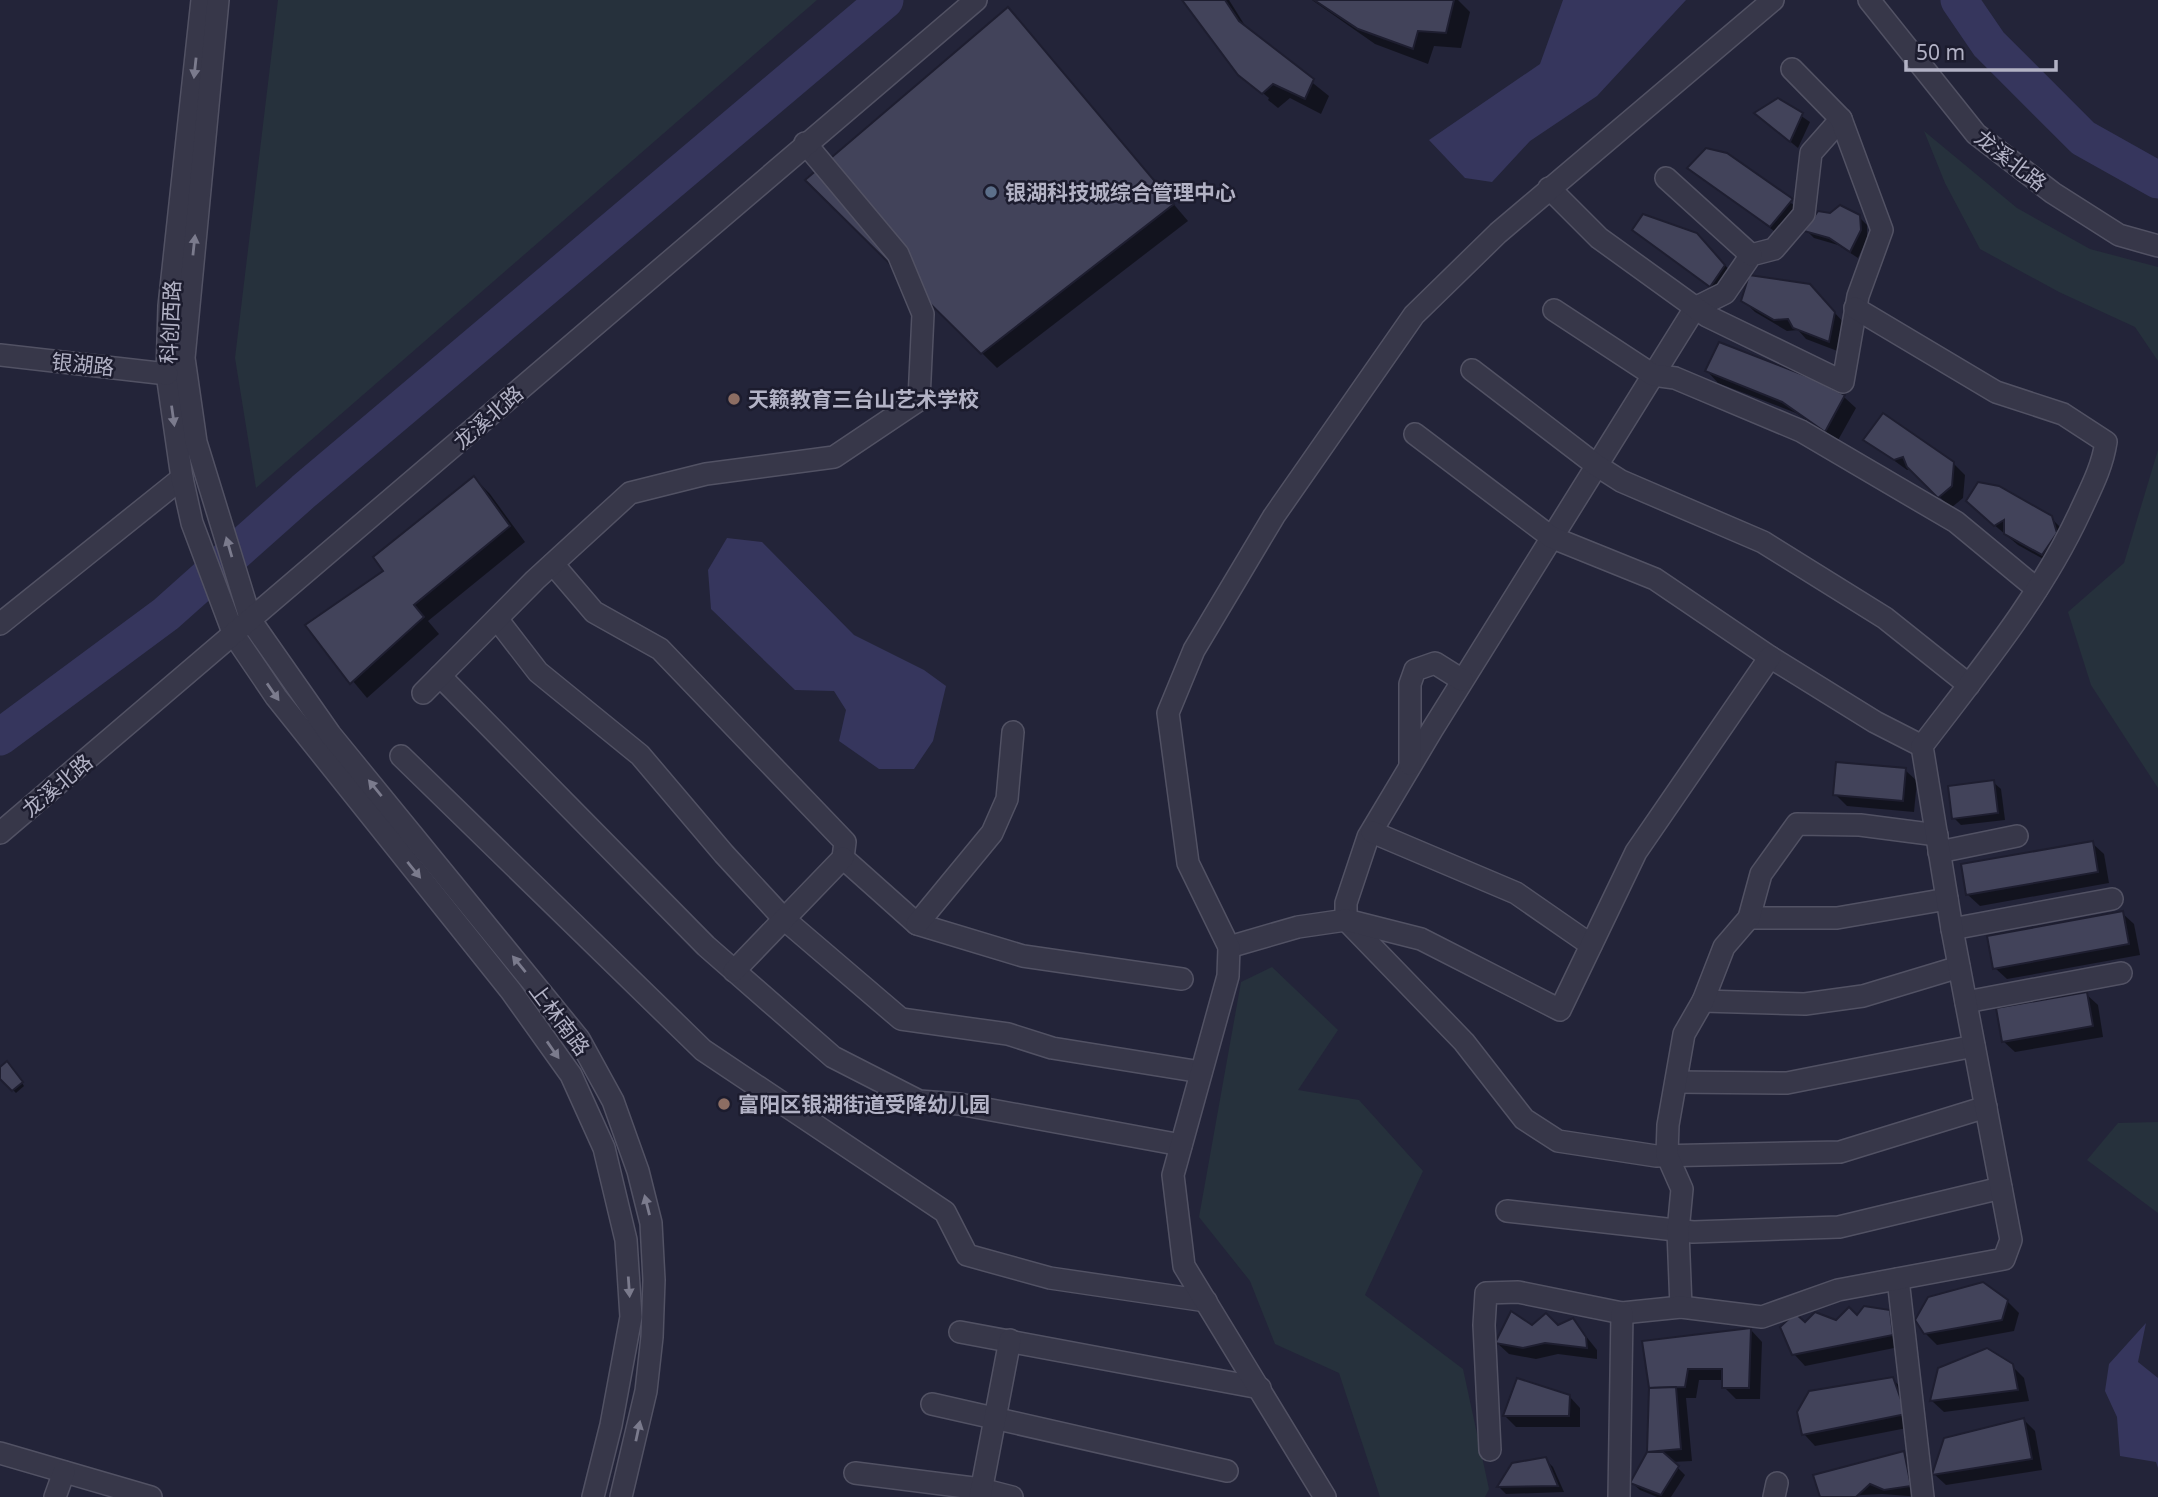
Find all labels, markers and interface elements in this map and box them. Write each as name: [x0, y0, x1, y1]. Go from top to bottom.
scale bar: [1906, 28, 2056, 72]
text: 50 m: [1916, 38, 1965, 66]
one-way arrow: [189, 57, 200, 79]
street label: 龙溪北路: [1969, 123, 2053, 197]
place label: 银湖科技城综合管理中心: [1005, 178, 1236, 206]
marker: 银湖科技城综合管理中心: [983, 184, 999, 200]
one-way arrow: [189, 233, 200, 255]
street label: 科创西路: [154, 279, 186, 365]
street label: 银湖路: [50, 347, 116, 381]
street label: 龙溪北路: [447, 379, 529, 455]
place label: 天籁教育三台山艺术学校: [748, 385, 979, 413]
marker: 天籁教育三台山艺术学校: [726, 391, 742, 407]
one-way arrow: [168, 405, 179, 427]
one-way arrow: [223, 536, 233, 557]
one-way arrow: [266, 683, 280, 701]
street label: 龙溪北路: [16, 747, 98, 823]
one-way arrow: [367, 780, 382, 798]
one-way arrow: [407, 860, 422, 878]
one-way arrow: [511, 956, 526, 974]
street label: 上林南路: [524, 977, 596, 1061]
one-way arrow: [546, 1041, 560, 1059]
place label: 富阳区银湖街道受降幼儿园: [738, 1090, 990, 1118]
marker: 富阳区银湖街道受降幼儿园: [716, 1096, 732, 1112]
one-way arrow: [641, 1194, 652, 1216]
one-way arrow: [624, 1276, 635, 1298]
one-way arrow: [632, 1420, 643, 1442]

